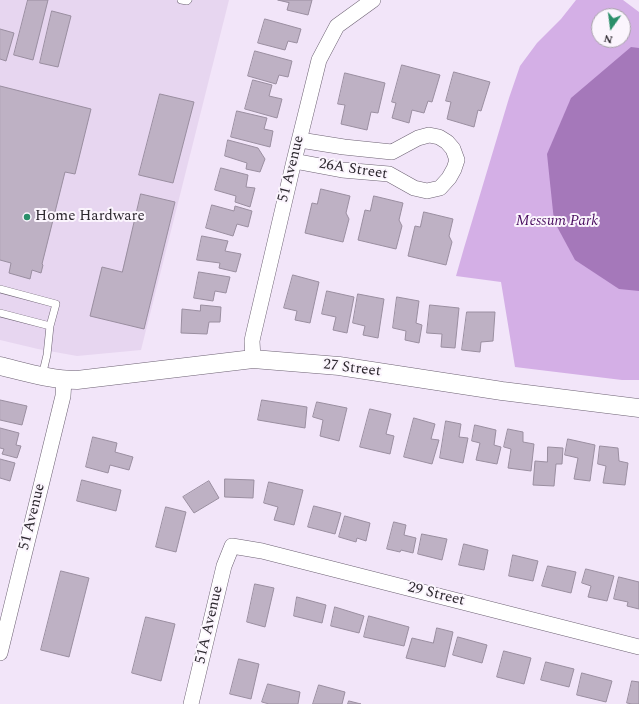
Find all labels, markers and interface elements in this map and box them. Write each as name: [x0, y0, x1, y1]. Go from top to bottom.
north arrow: [591, 8, 631, 48]
text: N: [602, 30, 615, 48]
street label: 51 Avenue: [275, 134, 309, 204]
street label: 26A Street: [317, 156, 389, 184]
place label: Home Hardware: [35, 208, 145, 226]
marker: Home Hardware: [22, 212, 32, 222]
park label: Messum Park: [516, 213, 598, 231]
street label: 27 Street: [322, 357, 382, 381]
street label: 51 Avenue: [16, 482, 50, 552]
street label: 29 Street: [406, 579, 466, 611]
street label: 51A Avenue: [192, 584, 228, 666]

